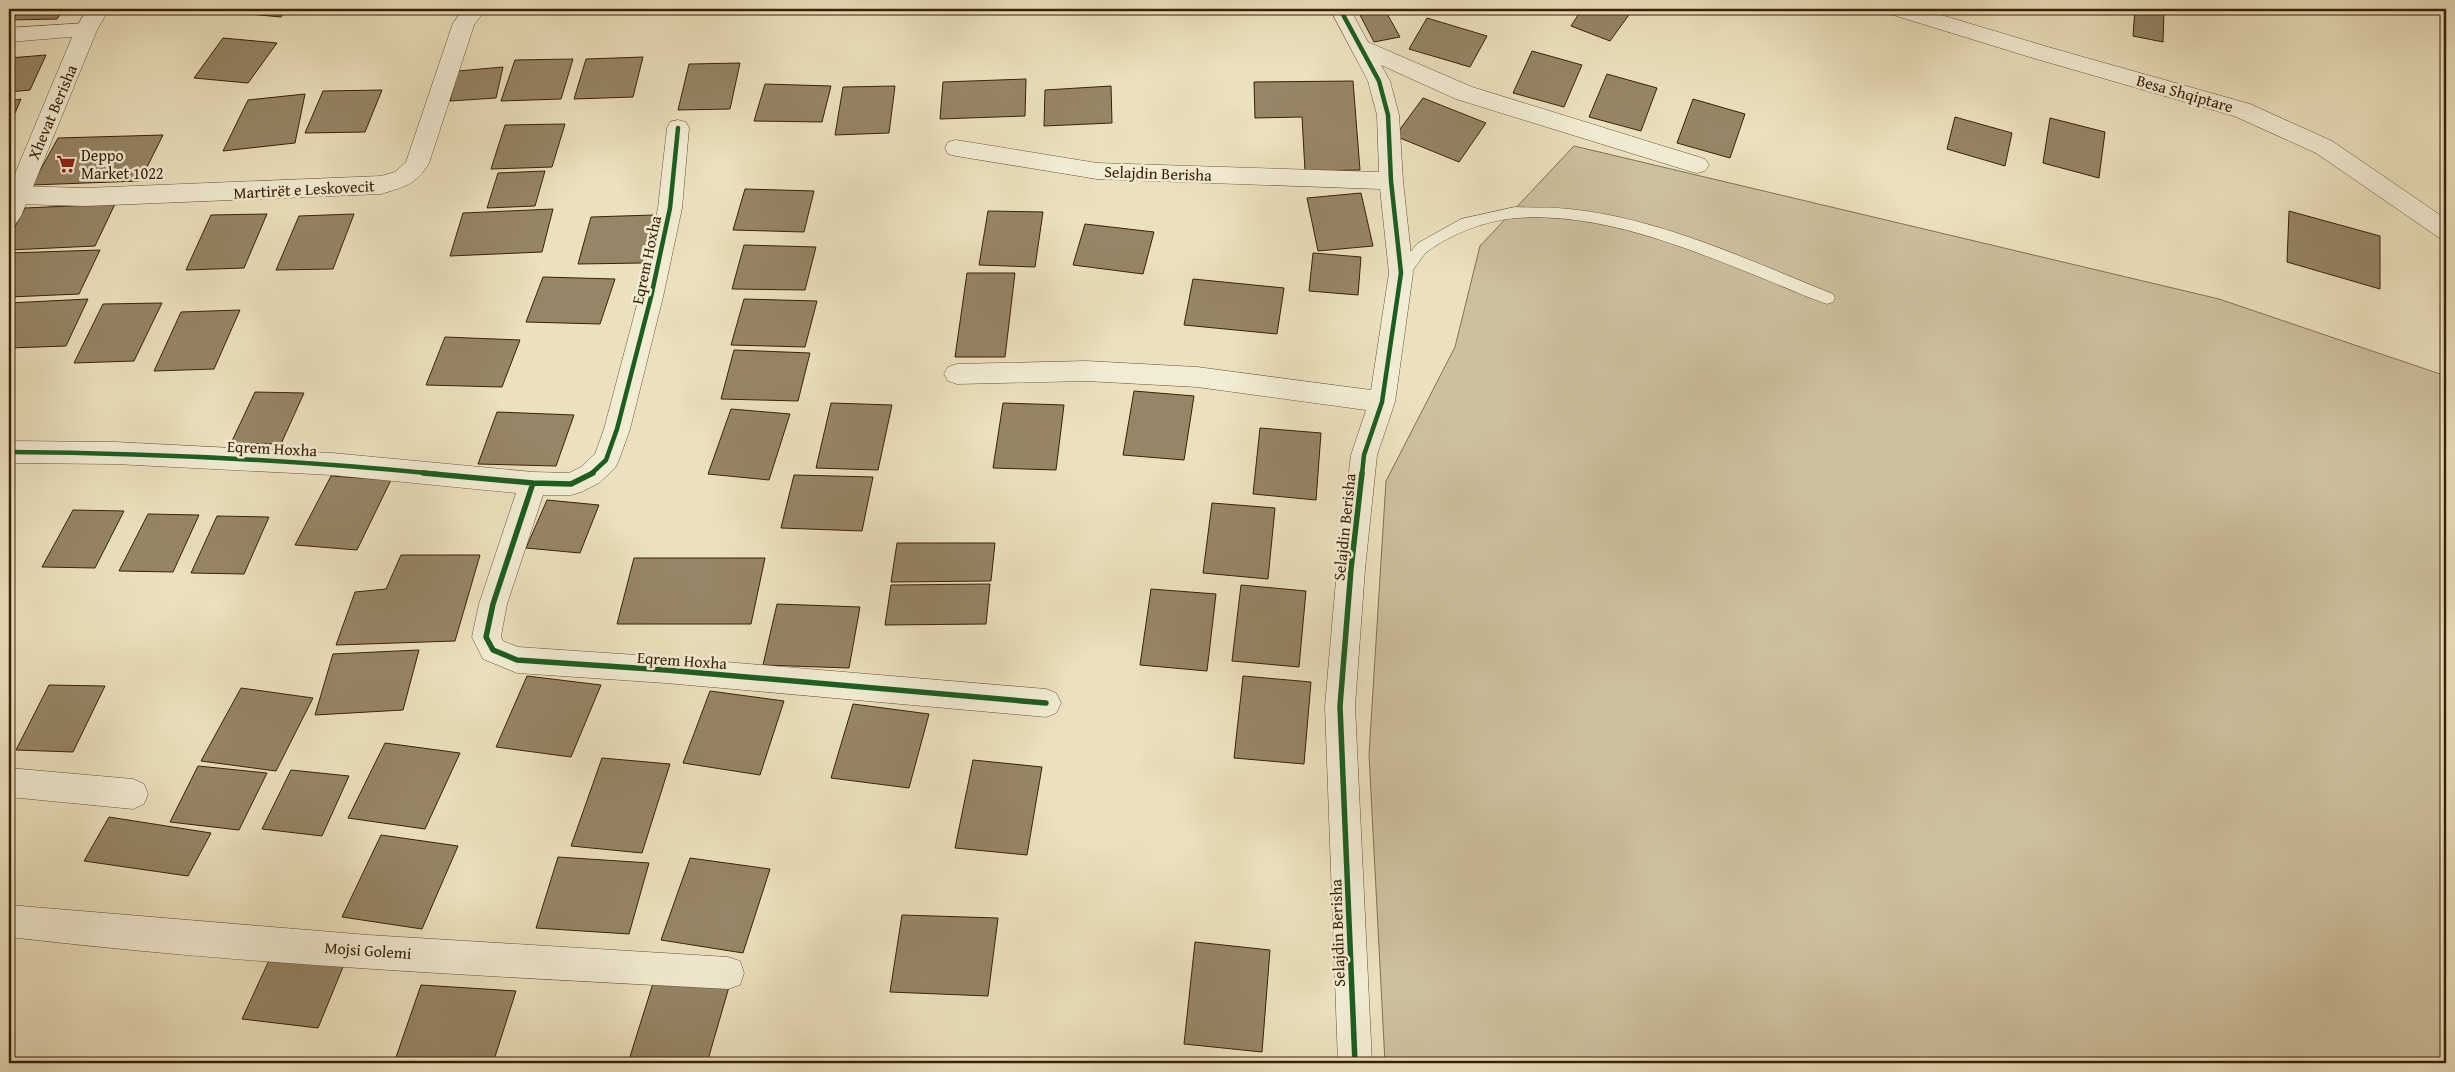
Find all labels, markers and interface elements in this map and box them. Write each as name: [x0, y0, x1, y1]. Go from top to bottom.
street label: Xhevat Berisha: [21, 60, 83, 163]
street label: Besa Shqiptare: [2134, 68, 2236, 118]
place label: Deppo Market 1022: [81, 143, 164, 185]
supermarket icon: Deppo Market 1022: [55, 153, 77, 175]
street label: Selajdin Berisha: [1104, 159, 1213, 187]
street label: Martirët e Leskovecit: [233, 173, 376, 205]
street label: Eqrem Hoxha: [625, 213, 667, 307]
street label: Eqrem Hoxha: [226, 434, 318, 462]
street label: Selajdin Berisha: [1326, 472, 1362, 582]
street label: Eqrem Hoxha: [636, 645, 728, 675]
street label: Selajdin Berisha: [1323, 878, 1351, 987]
street label: Mojsi Golemi: [324, 935, 413, 965]

